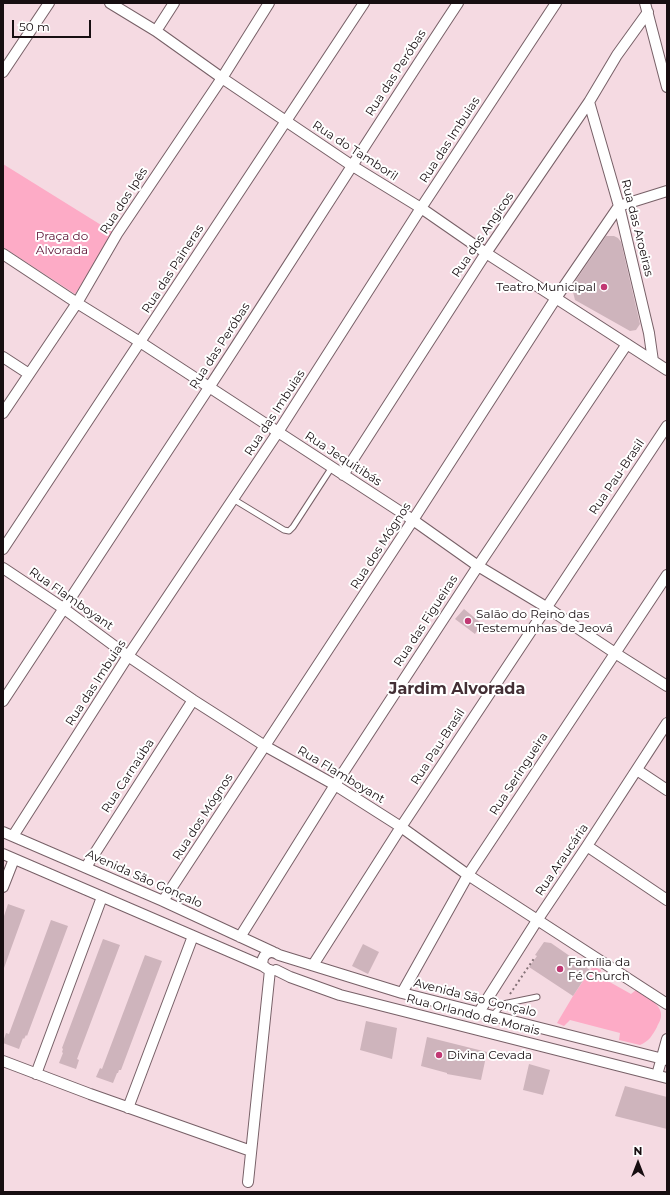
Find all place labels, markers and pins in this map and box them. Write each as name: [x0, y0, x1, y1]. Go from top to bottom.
place label: Teatro Municipal: [496, 280, 596, 294]
marker: Teatro Municipal: [599, 282, 609, 292]
place label: Salão do Reino das Testemunhas de Jeová: [476, 607, 613, 635]
marker: Salão do Reino das Testemunhas de Jeová: [463, 616, 473, 626]
place label: Família da Fé Church: [568, 955, 630, 983]
marker: Família da Fé Church: [555, 964, 565, 974]
place label: Divina Cevada: [447, 1048, 532, 1062]
marker: Divina Cevada: [434, 1050, 444, 1060]

